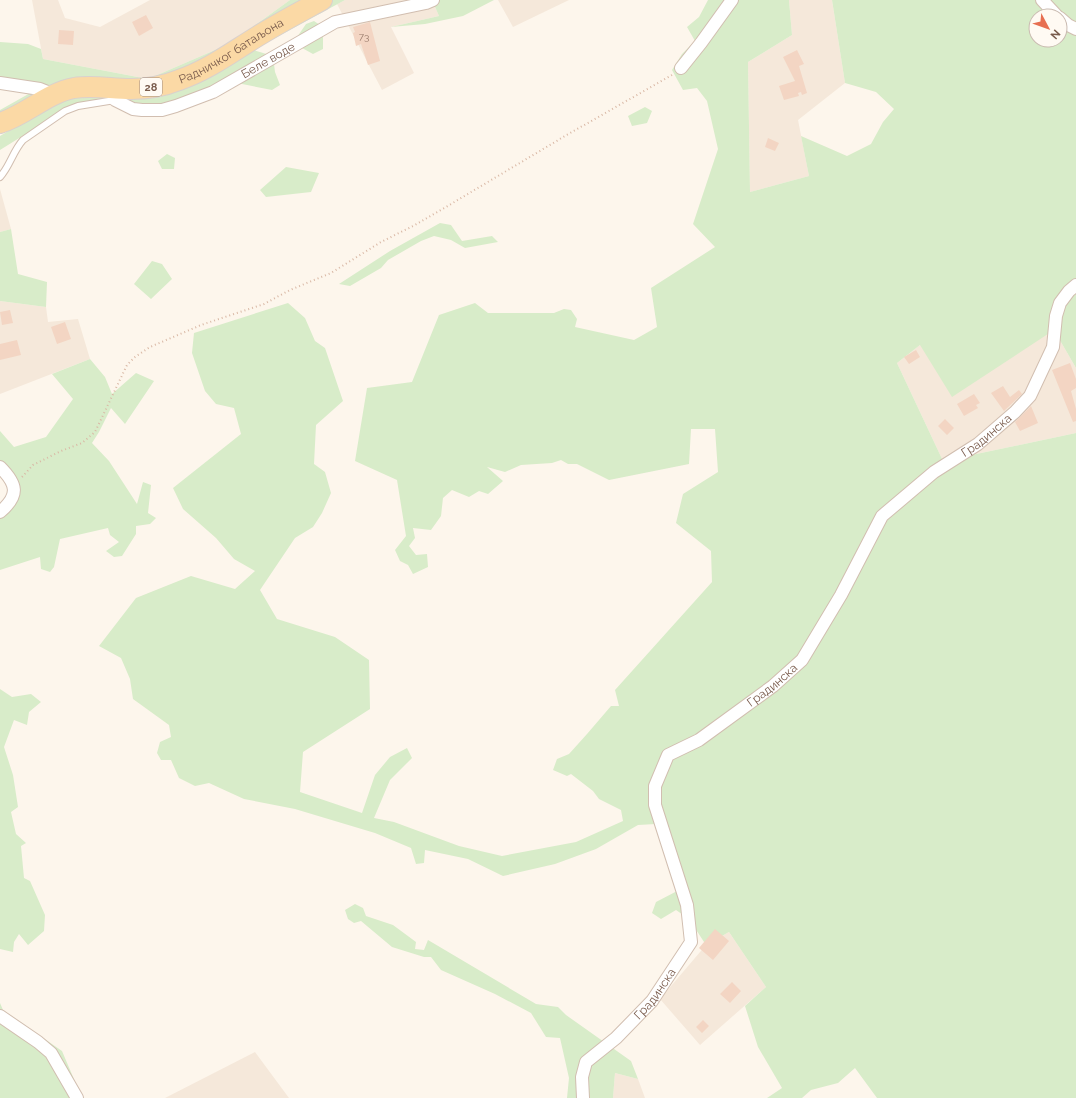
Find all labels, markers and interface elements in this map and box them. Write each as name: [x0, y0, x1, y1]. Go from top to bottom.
north arrow: [1028, 8, 1068, 48]
street label: Радничког батаљона: [177, 16, 286, 86]
text: N: [1048, 27, 1063, 42]
house number: 73: [359, 31, 369, 42]
street label: Беле воде: [239, 40, 297, 81]
road number: 28: [140, 78, 162, 96]
street label: Градинска: [959, 411, 1014, 460]
street label: Градинска: [744, 661, 800, 710]
street label: Градинска: [631, 966, 679, 1022]

